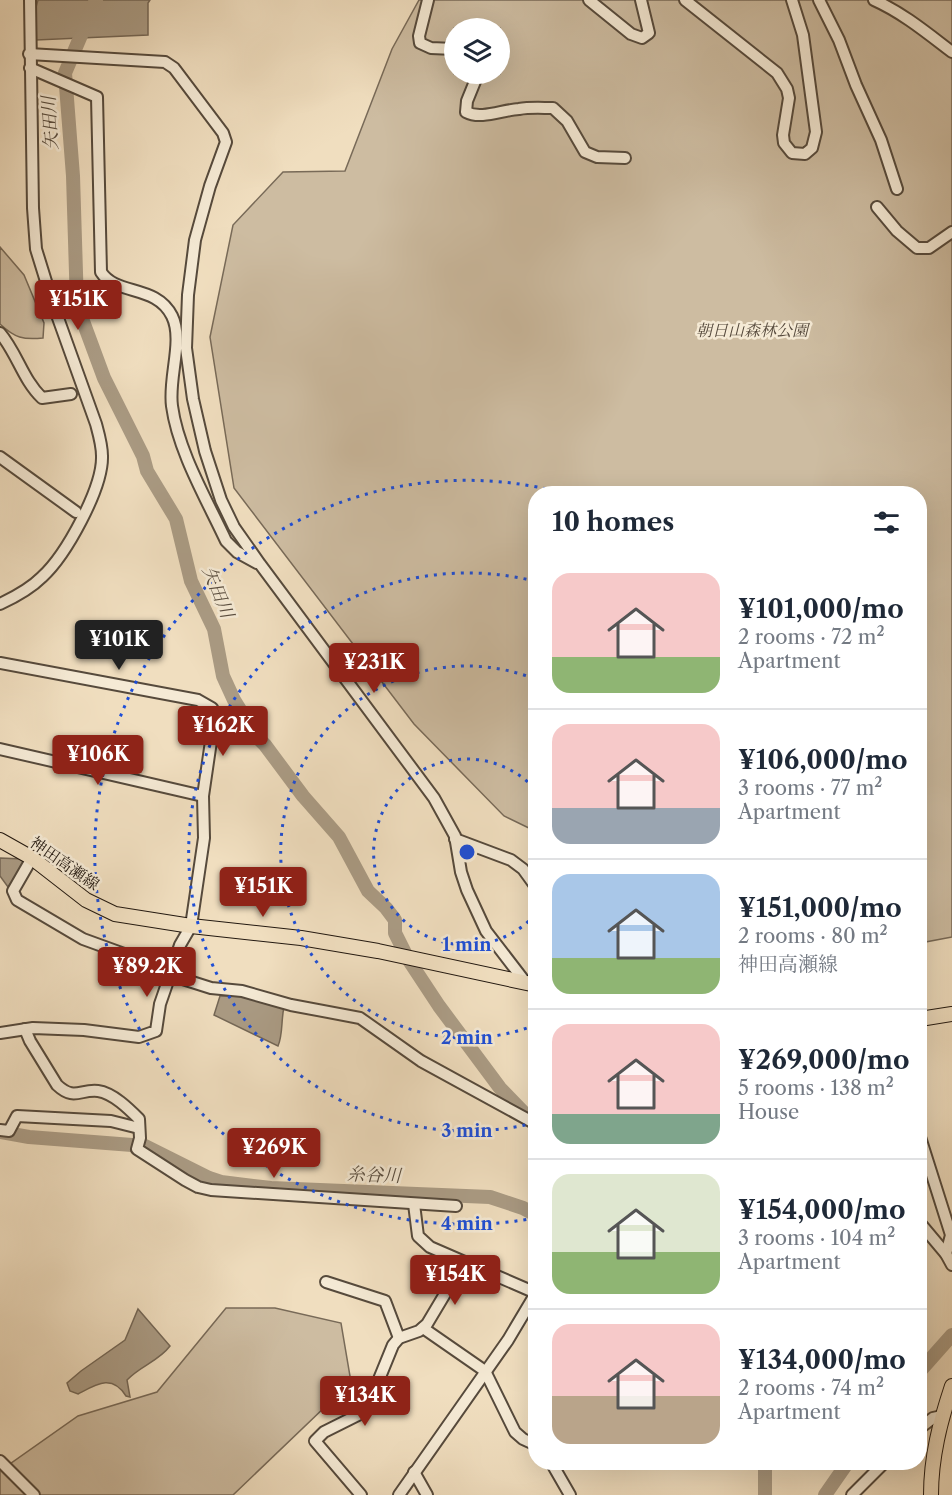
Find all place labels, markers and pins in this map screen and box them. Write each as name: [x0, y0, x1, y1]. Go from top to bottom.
pin: ¥151K: [36, 280, 120, 331]
pin: ¥101K: [77, 620, 161, 671]
pin: ¥231K: [332, 643, 416, 694]
pin: ¥162K: [181, 706, 265, 757]
pin: ¥106K: [56, 735, 140, 786]
centre of rings: [457, 842, 477, 862]
pin: ¥151K: [221, 867, 305, 918]
pin: ¥89.2K: [98, 947, 196, 998]
pin: ¥269K: [232, 1128, 316, 1179]
pin: ¥154K: [413, 1255, 497, 1306]
pin: ¥134K: [323, 1376, 407, 1427]

